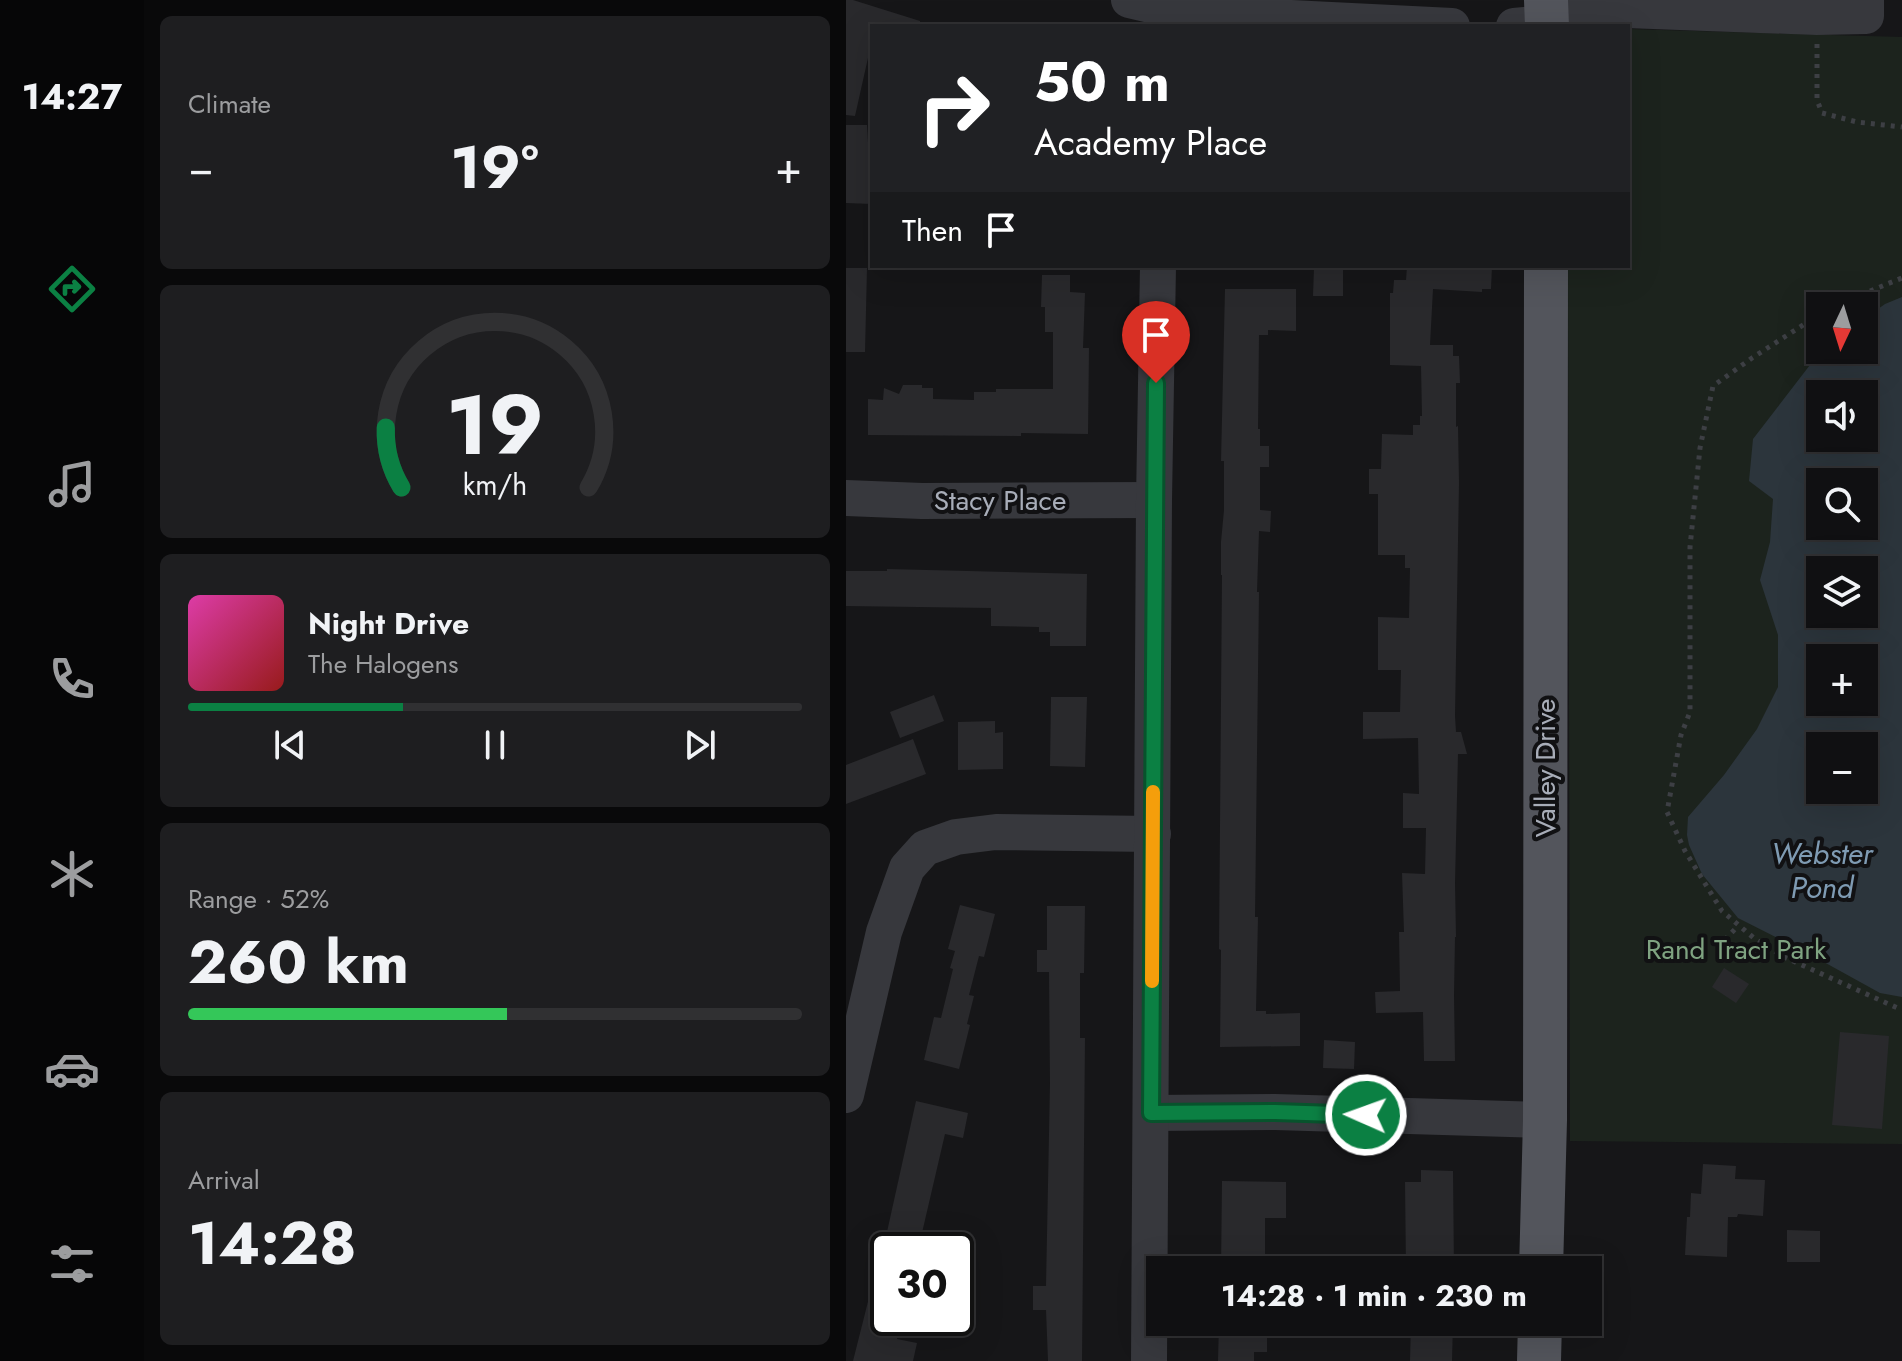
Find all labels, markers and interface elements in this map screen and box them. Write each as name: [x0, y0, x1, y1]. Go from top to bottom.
text: 50 m: [1034, 41, 1170, 122]
icon: right: [902, 56, 1006, 160]
text: 14:27: [22, 70, 122, 122]
text: Climate: [188, 85, 271, 123]
text: Academy Place: [1034, 116, 1267, 168]
text: 19°: [450, 124, 539, 211]
text: −: [188, 136, 214, 200]
text: +: [775, 136, 802, 200]
icon: arrive: [979, 208, 1023, 252]
text: Then: [902, 209, 963, 252]
icon: directions: [44, 261, 100, 317]
north arrow: [1806, 292, 1878, 364]
map controls: [1806, 292, 1878, 804]
pin: [1122, 301, 1190, 383]
icon: arrive: [1134, 313, 1178, 357]
text: 19: [446, 364, 544, 484]
button: sound: [1806, 380, 1878, 452]
icon: music: [44, 456, 100, 512]
text: km/h: [463, 464, 527, 506]
button: search: [1806, 468, 1878, 540]
street label: Stacy Place: [934, 480, 1066, 521]
button: layers: [1806, 556, 1878, 628]
text: Night Drive: [308, 602, 469, 645]
button: +: [1806, 644, 1878, 716]
text: The Halogens: [308, 645, 459, 683]
icon: phone: [44, 651, 100, 707]
street label: Valley Drive: [1525, 699, 1566, 838]
icon: previous: [268, 723, 312, 767]
icon: pause: [473, 723, 517, 767]
icon: next: [678, 723, 722, 767]
button: −: [1806, 732, 1878, 804]
water label: Webster Pond: [1771, 832, 1875, 909]
icon: climate: [44, 846, 100, 902]
text: Range · 52%: [188, 880, 329, 918]
text: 260 km: [188, 919, 409, 1006]
park label: Rand Tract Park: [1646, 929, 1827, 970]
icon: car: [44, 1041, 100, 1097]
position arrow: [1324, 1073, 1408, 1157]
text: Arrival: [188, 1161, 260, 1199]
text: 14:28: [188, 1200, 357, 1287]
speed limit sign: 30: [870, 1232, 974, 1336]
icon: filters: [44, 1236, 100, 1292]
text: 14:28 · 1 min · 230 m: [1221, 1274, 1527, 1317]

